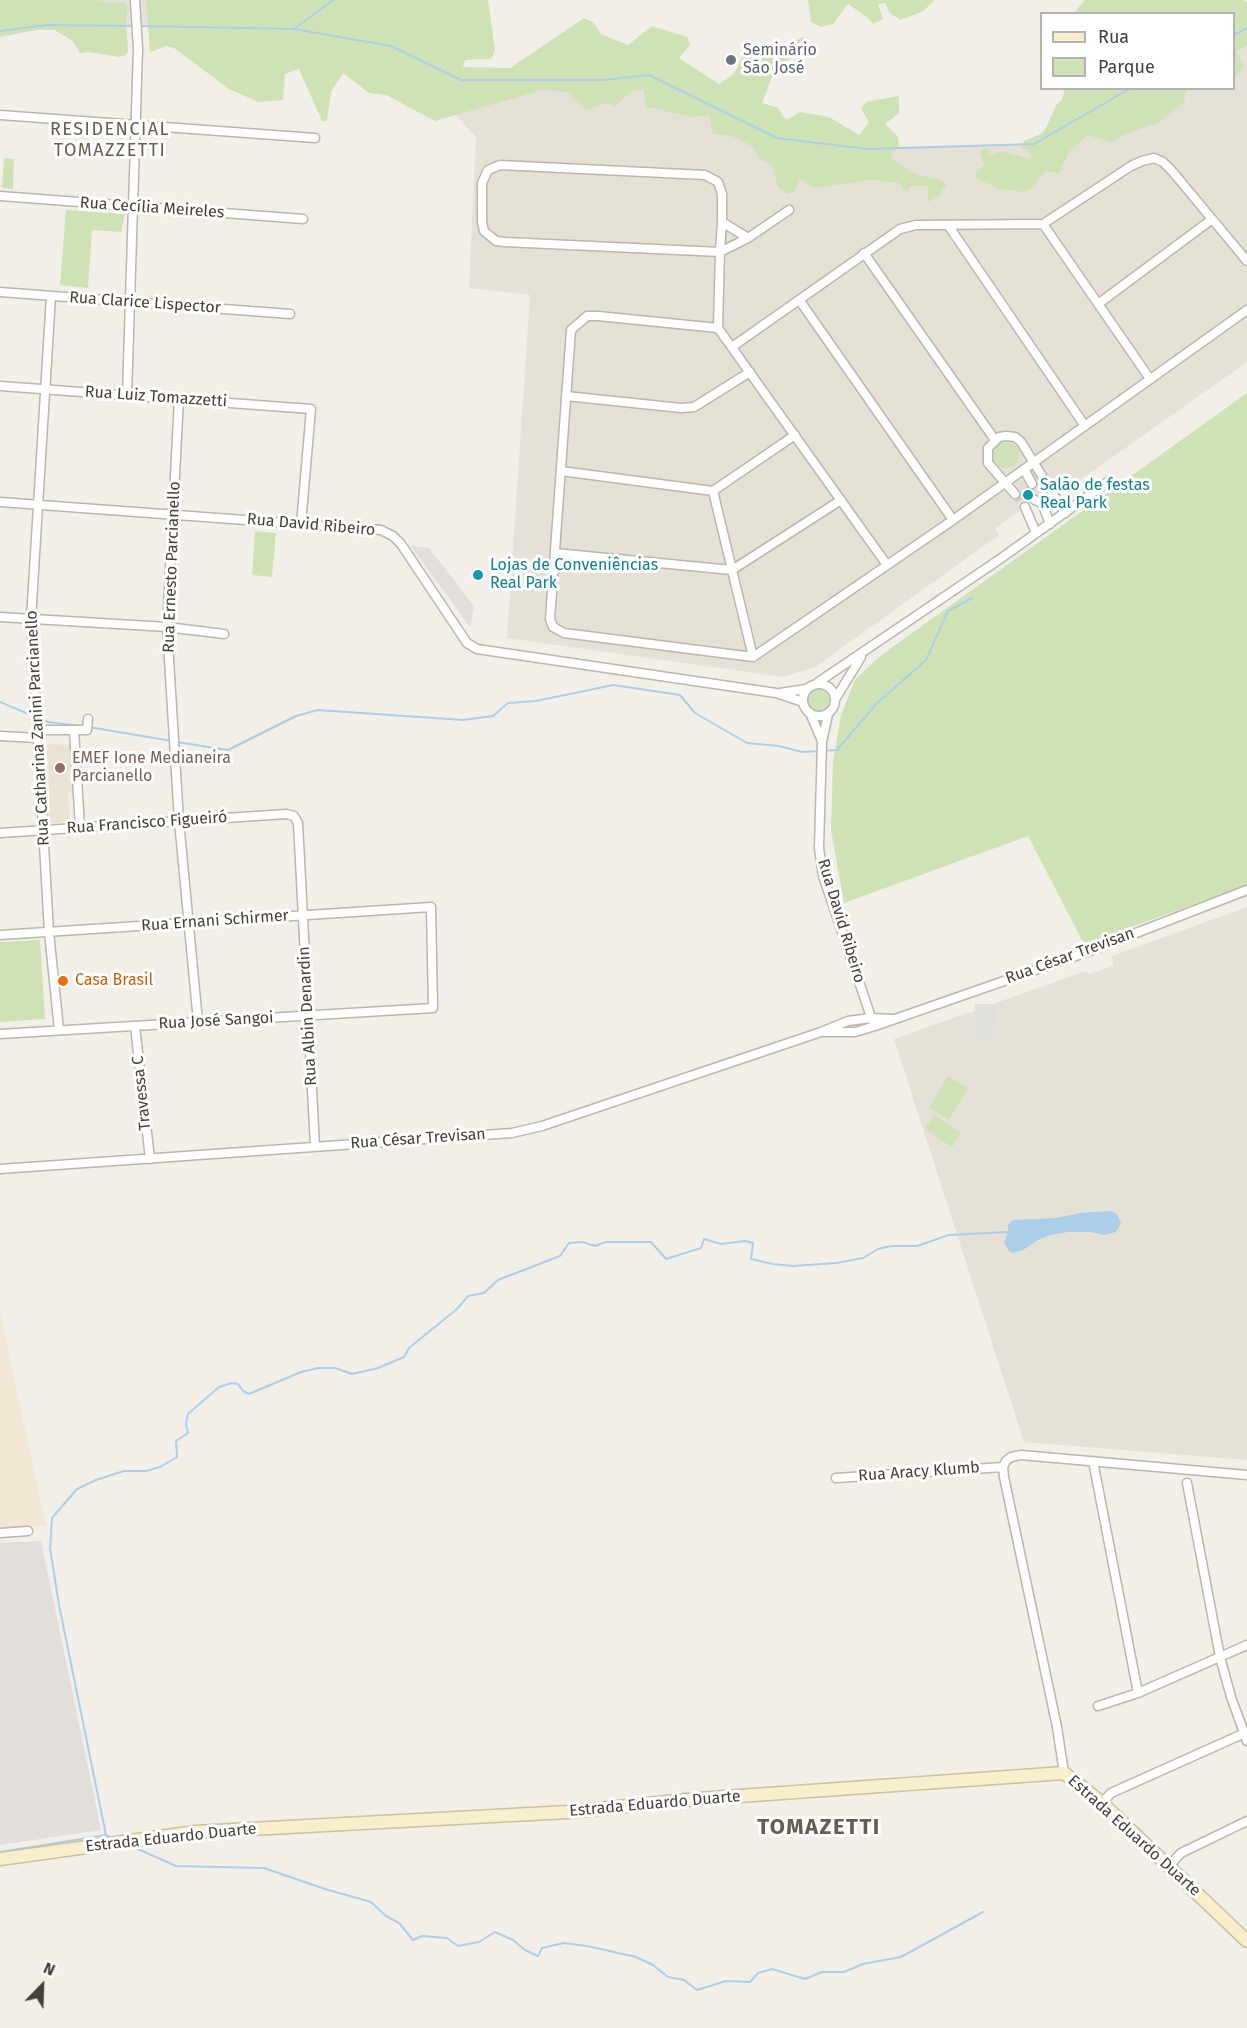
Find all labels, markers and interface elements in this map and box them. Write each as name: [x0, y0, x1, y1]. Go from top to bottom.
legend: [1040, 12, 1235, 90]
text: Rua: [1098, 26, 1129, 48]
place label: Seminário São José: [743, 41, 817, 79]
marker: Seminário São José: [724, 53, 738, 67]
text: Parque: [1098, 56, 1155, 78]
district label: RESIDENCIAL TOMAZZETTI: [50, 119, 170, 162]
street label: Rua Cecília Meireles: [79, 193, 225, 223]
street label: Rua Clarice Lispector: [69, 288, 221, 318]
street label: Rua Luiz Tomazzetti: [84, 382, 228, 412]
place label: Salão de festas Real Park: [1040, 476, 1150, 514]
street label: Rua Ernesto Parcianello: [159, 481, 185, 653]
marker: Salão de festas Real Park: [1021, 488, 1035, 502]
street label: Rua David Ribeiro: [246, 510, 376, 540]
place label: Lojas de Conveniências Real Park: [490, 556, 658, 594]
marker: Lojas de Conveniências Real Park: [471, 568, 485, 582]
street label: Rua Catharina Zanini Parcianello: [22, 610, 54, 846]
place label: EMEF Ione Medianeira Parcianello: [72, 749, 231, 787]
marker: EMEF Ione Medianeira Parcianello: [53, 761, 67, 775]
street label: Rua Francisco Figueiró: [66, 808, 228, 838]
street label: Rua David Ribeiro: [813, 857, 869, 985]
street label: Rua Ernani Schirmer: [141, 906, 289, 936]
street label: Rua César Trevisan: [1003, 924, 1137, 988]
street label: Rua Albin Denardin: [295, 946, 321, 1086]
place label: Casa Brasil: [75, 971, 153, 991]
marker: Casa Brasil: [56, 974, 70, 988]
street label: Rua José Sangoi: [158, 1008, 274, 1034]
street label: Travessa C: [129, 1055, 155, 1131]
street label: Rua César Trevisan: [350, 1125, 486, 1153]
street label: Rua Aracy Klumb: [858, 1458, 980, 1486]
street label: Estrada Eduardo Duarte: [1064, 1771, 1204, 1901]
street label: Estrada Eduardo Duarte: [568, 1787, 742, 1821]
district label: TOMAZETTI: [757, 1815, 881, 1841]
street label: Estrada Eduardo Duarte: [84, 1819, 258, 1857]
north arrow: [12, 1956, 72, 2016]
text: N: [41, 1958, 58, 1980]

